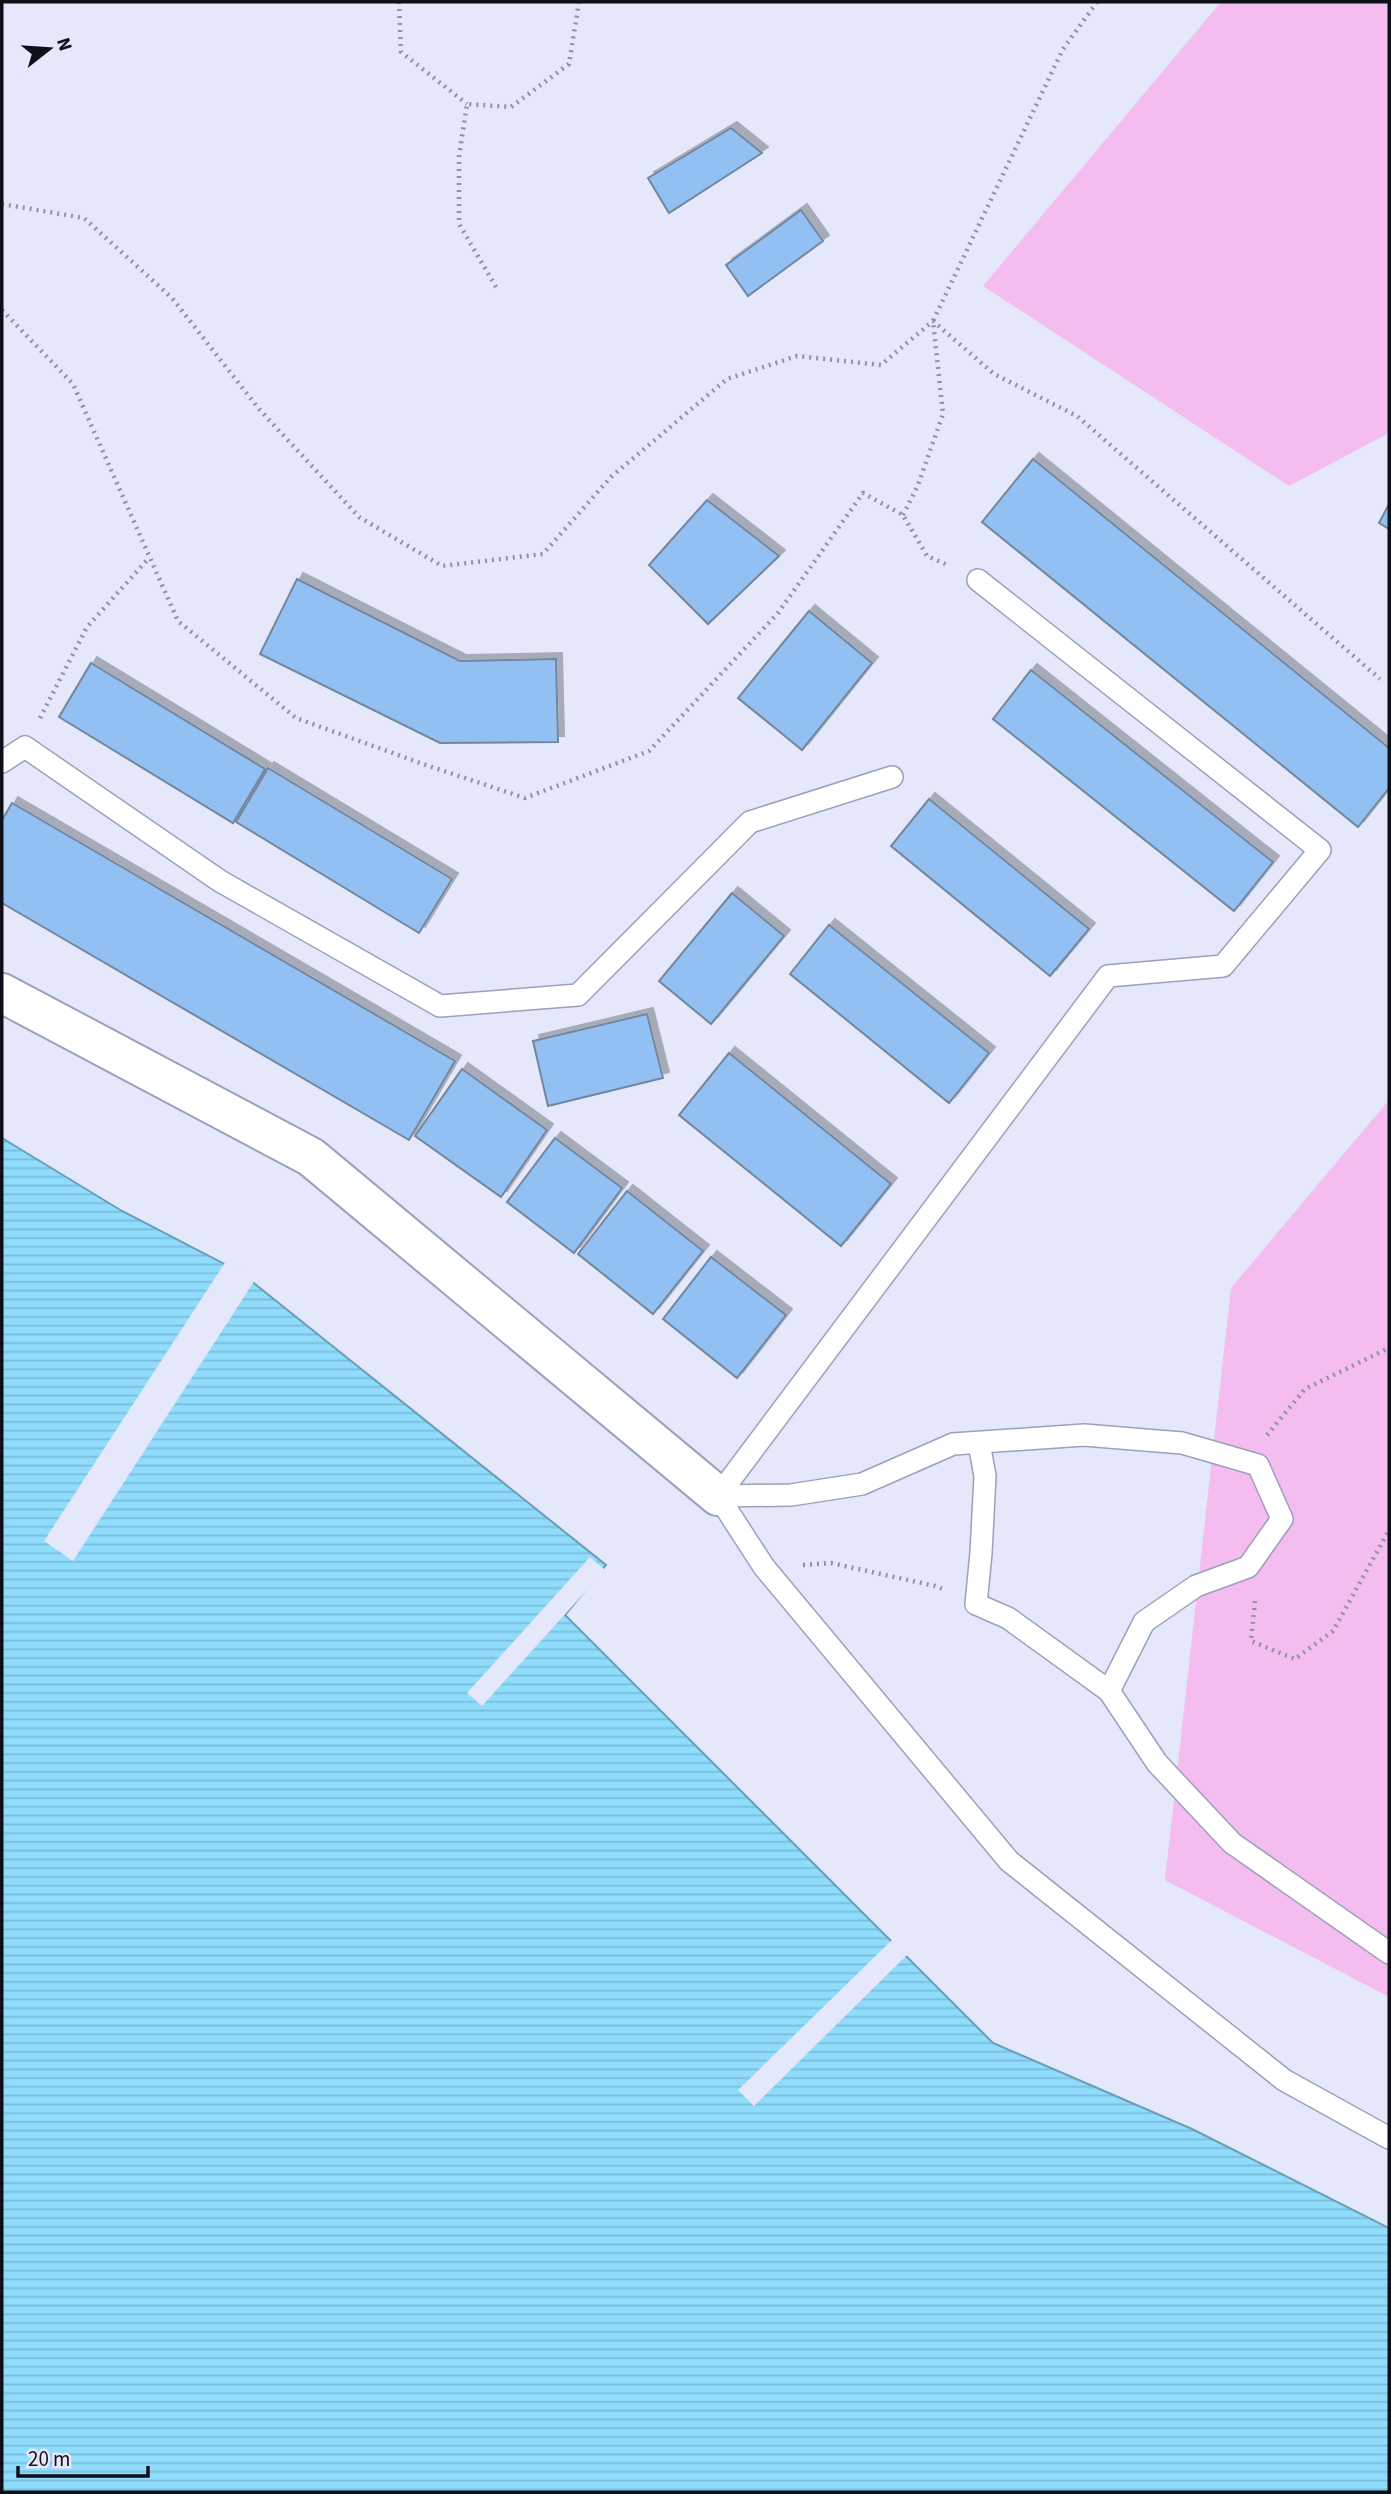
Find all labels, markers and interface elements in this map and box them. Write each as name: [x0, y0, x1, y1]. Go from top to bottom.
north arrow: [14, 14, 84, 84]
text: N: [49, 34, 79, 54]
scale bar: [18, 2434, 147, 2478]
text: 20 m: [28, 2444, 70, 2474]

